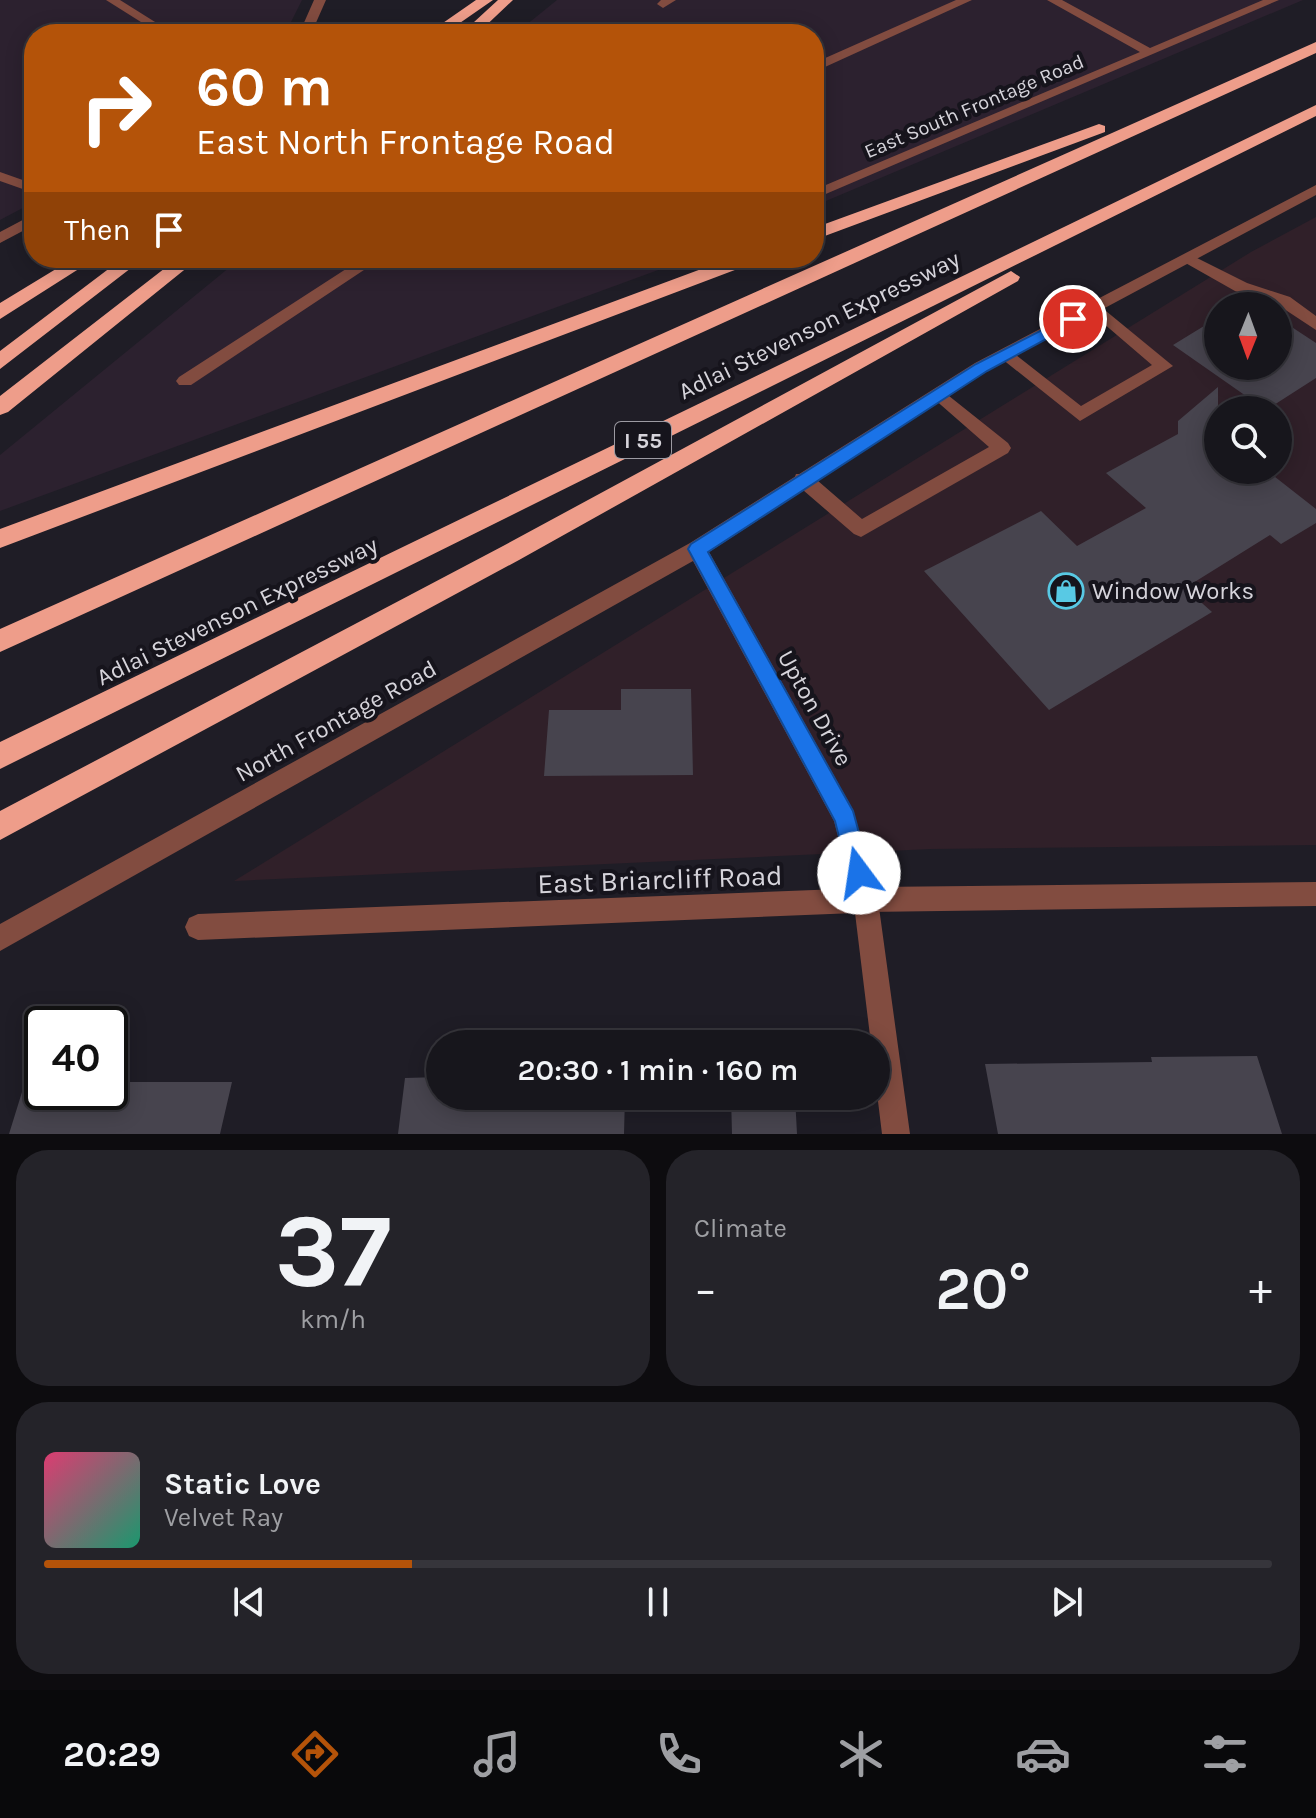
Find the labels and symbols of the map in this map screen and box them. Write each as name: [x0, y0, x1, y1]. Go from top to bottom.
street label: East South Frontage Road: [861, 50, 1087, 163]
street label: Adlai Stevenson Expressway: [674, 245, 964, 405]
pin: [1039, 285, 1107, 353]
north arrow: [1204, 292, 1292, 380]
road number: I 55: [615, 422, 671, 458]
street label: Adlai Stevenson Expressway: [92, 531, 382, 691]
shop icon: Window Works: [1047, 572, 1085, 610]
place label: Window Works: [1092, 577, 1254, 605]
street label: Upton Drive: [772, 645, 858, 771]
street label: North Frontage Road: [231, 654, 441, 788]
position arrow: [817, 831, 901, 915]
street label: East Briarcliff Road: [537, 859, 783, 900]
speed limit sign: 40: [24, 1006, 128, 1110]

